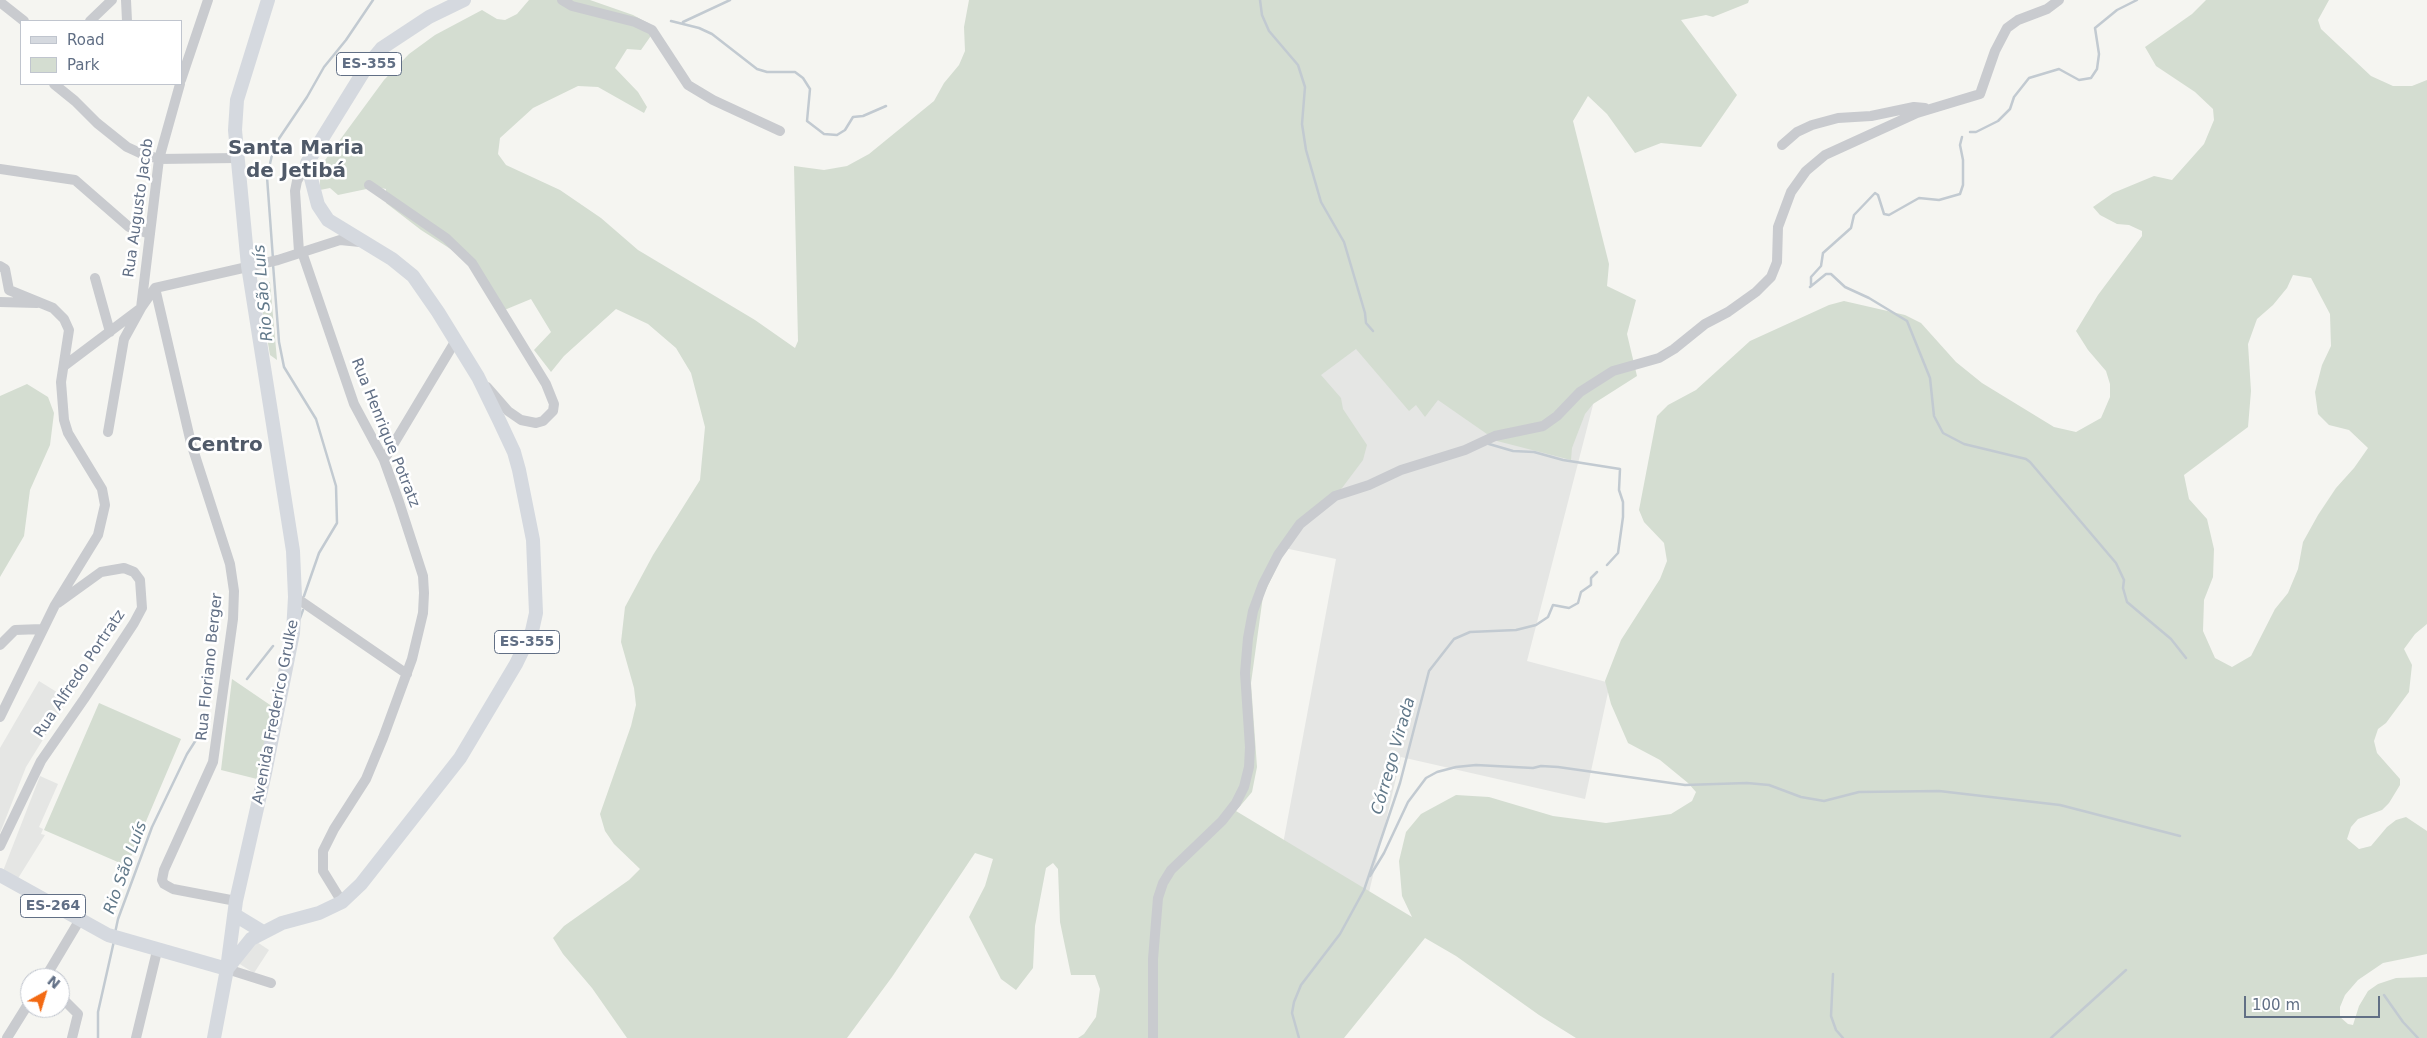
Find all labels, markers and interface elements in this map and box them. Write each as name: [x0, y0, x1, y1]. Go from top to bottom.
legend: [20, 20, 182, 85]
text: Road: [67, 31, 105, 49]
road number: ES-355: [336, 52, 402, 76]
text: Park: [67, 56, 99, 74]
street label: Rua Augusto Jacob: [120, 137, 158, 279]
district label: Santa Maria de Jetibá: [228, 137, 364, 184]
water label: Rio São Luís: [250, 244, 278, 342]
street label: Rua Henrique Potratz: [347, 356, 423, 510]
district label: Centro: [187, 434, 263, 458]
street label: Rua Floriano Berger: [193, 592, 227, 742]
street label: Rua Alfredo Portratz: [31, 607, 129, 741]
street label: Avenida Frederico Grulke: [249, 618, 303, 806]
road number: ES-355: [494, 630, 560, 654]
water label: Córrego Virada: [1368, 695, 1420, 817]
water label: Rio São Luís: [100, 819, 152, 917]
road number: ES-264: [20, 894, 86, 918]
north arrow: [20, 968, 70, 1018]
text: N: [44, 972, 63, 992]
scale bar: [2247, 986, 2383, 1018]
text: 100 m: [2252, 996, 2300, 1014]

